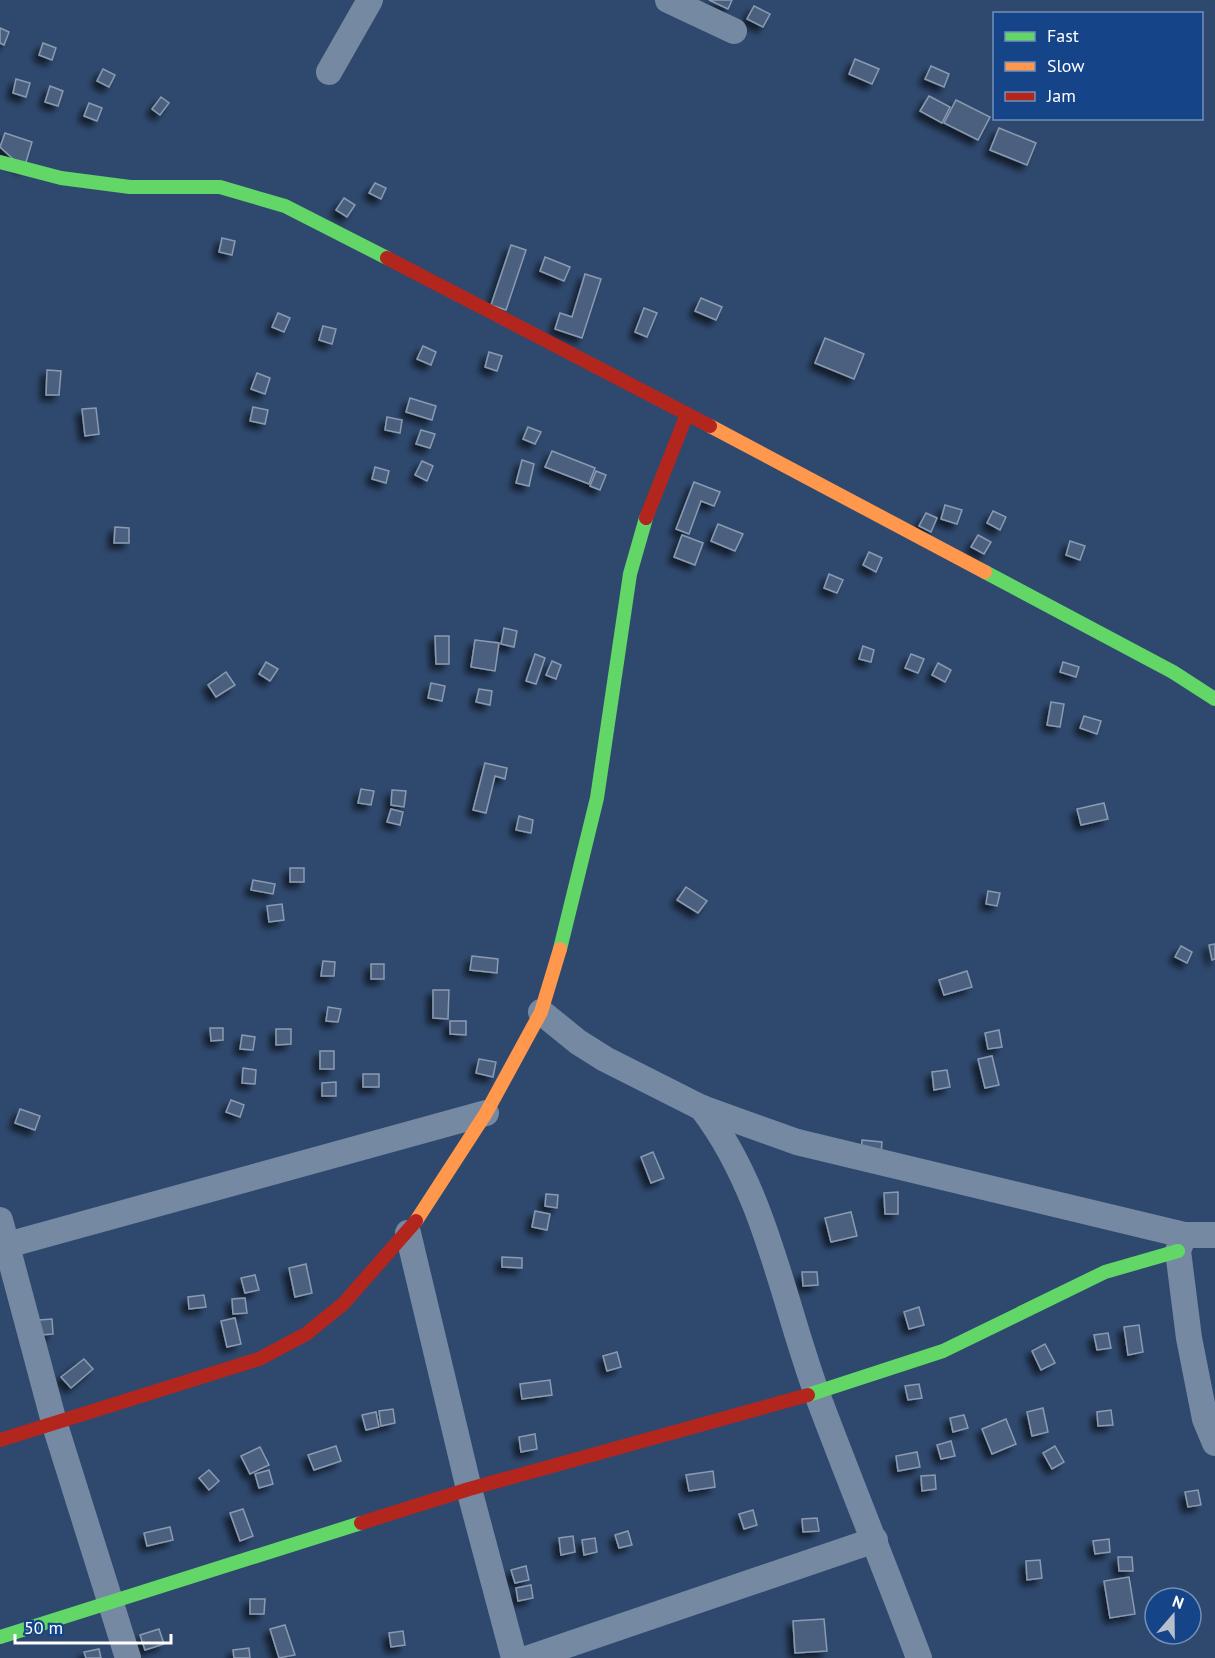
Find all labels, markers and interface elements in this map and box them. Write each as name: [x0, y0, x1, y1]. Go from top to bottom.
legend: [993, 12, 1203, 120]
text: Fast: [1047, 24, 1079, 47]
text: Slow: [1047, 54, 1085, 77]
text: Jam: [1046, 84, 1076, 107]
north arrow: [1143, 1586, 1203, 1646]
text: N: [1170, 1591, 1186, 1613]
scale bar: [15, 1607, 171, 1645]
text: 50 m: [24, 1616, 63, 1639]

